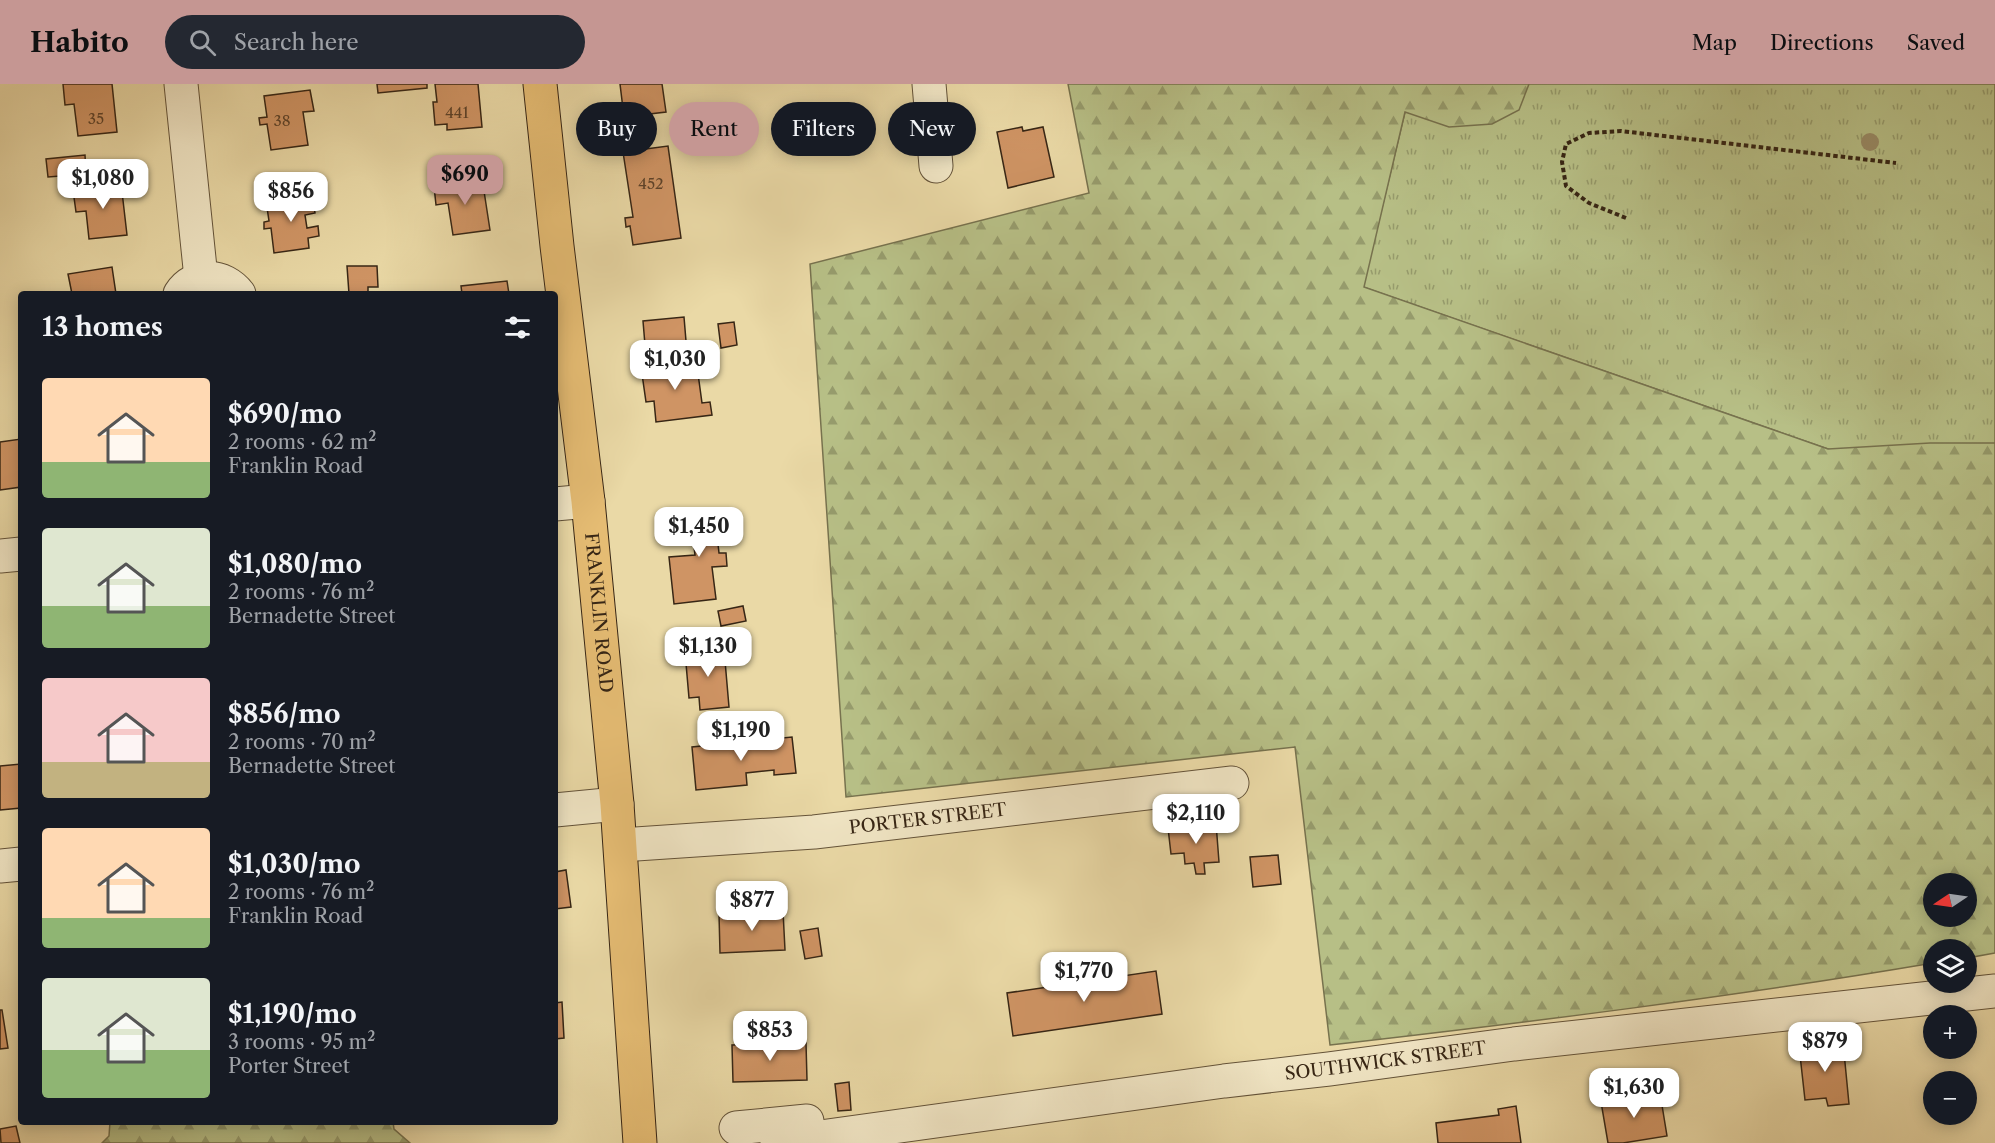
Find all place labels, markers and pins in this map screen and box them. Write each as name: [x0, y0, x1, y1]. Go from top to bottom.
pin: $690: [429, 155, 501, 206]
pin: $1,080: [54, 159, 152, 210]
pin: $856: [255, 172, 327, 223]
pin: $1,030: [626, 340, 724, 391]
pin: $1,450: [650, 507, 748, 558]
pin: $1,130: [659, 627, 757, 678]
pin: $1,190: [692, 711, 790, 762]
pin: $2,110: [1147, 794, 1245, 845]
pin: $877: [716, 881, 788, 932]
pin: $1,770: [1035, 952, 1133, 1003]
pin: $853: [734, 1011, 806, 1062]
pin: $879: [1789, 1022, 1861, 1073]
pin: $1,630: [1585, 1068, 1683, 1119]

